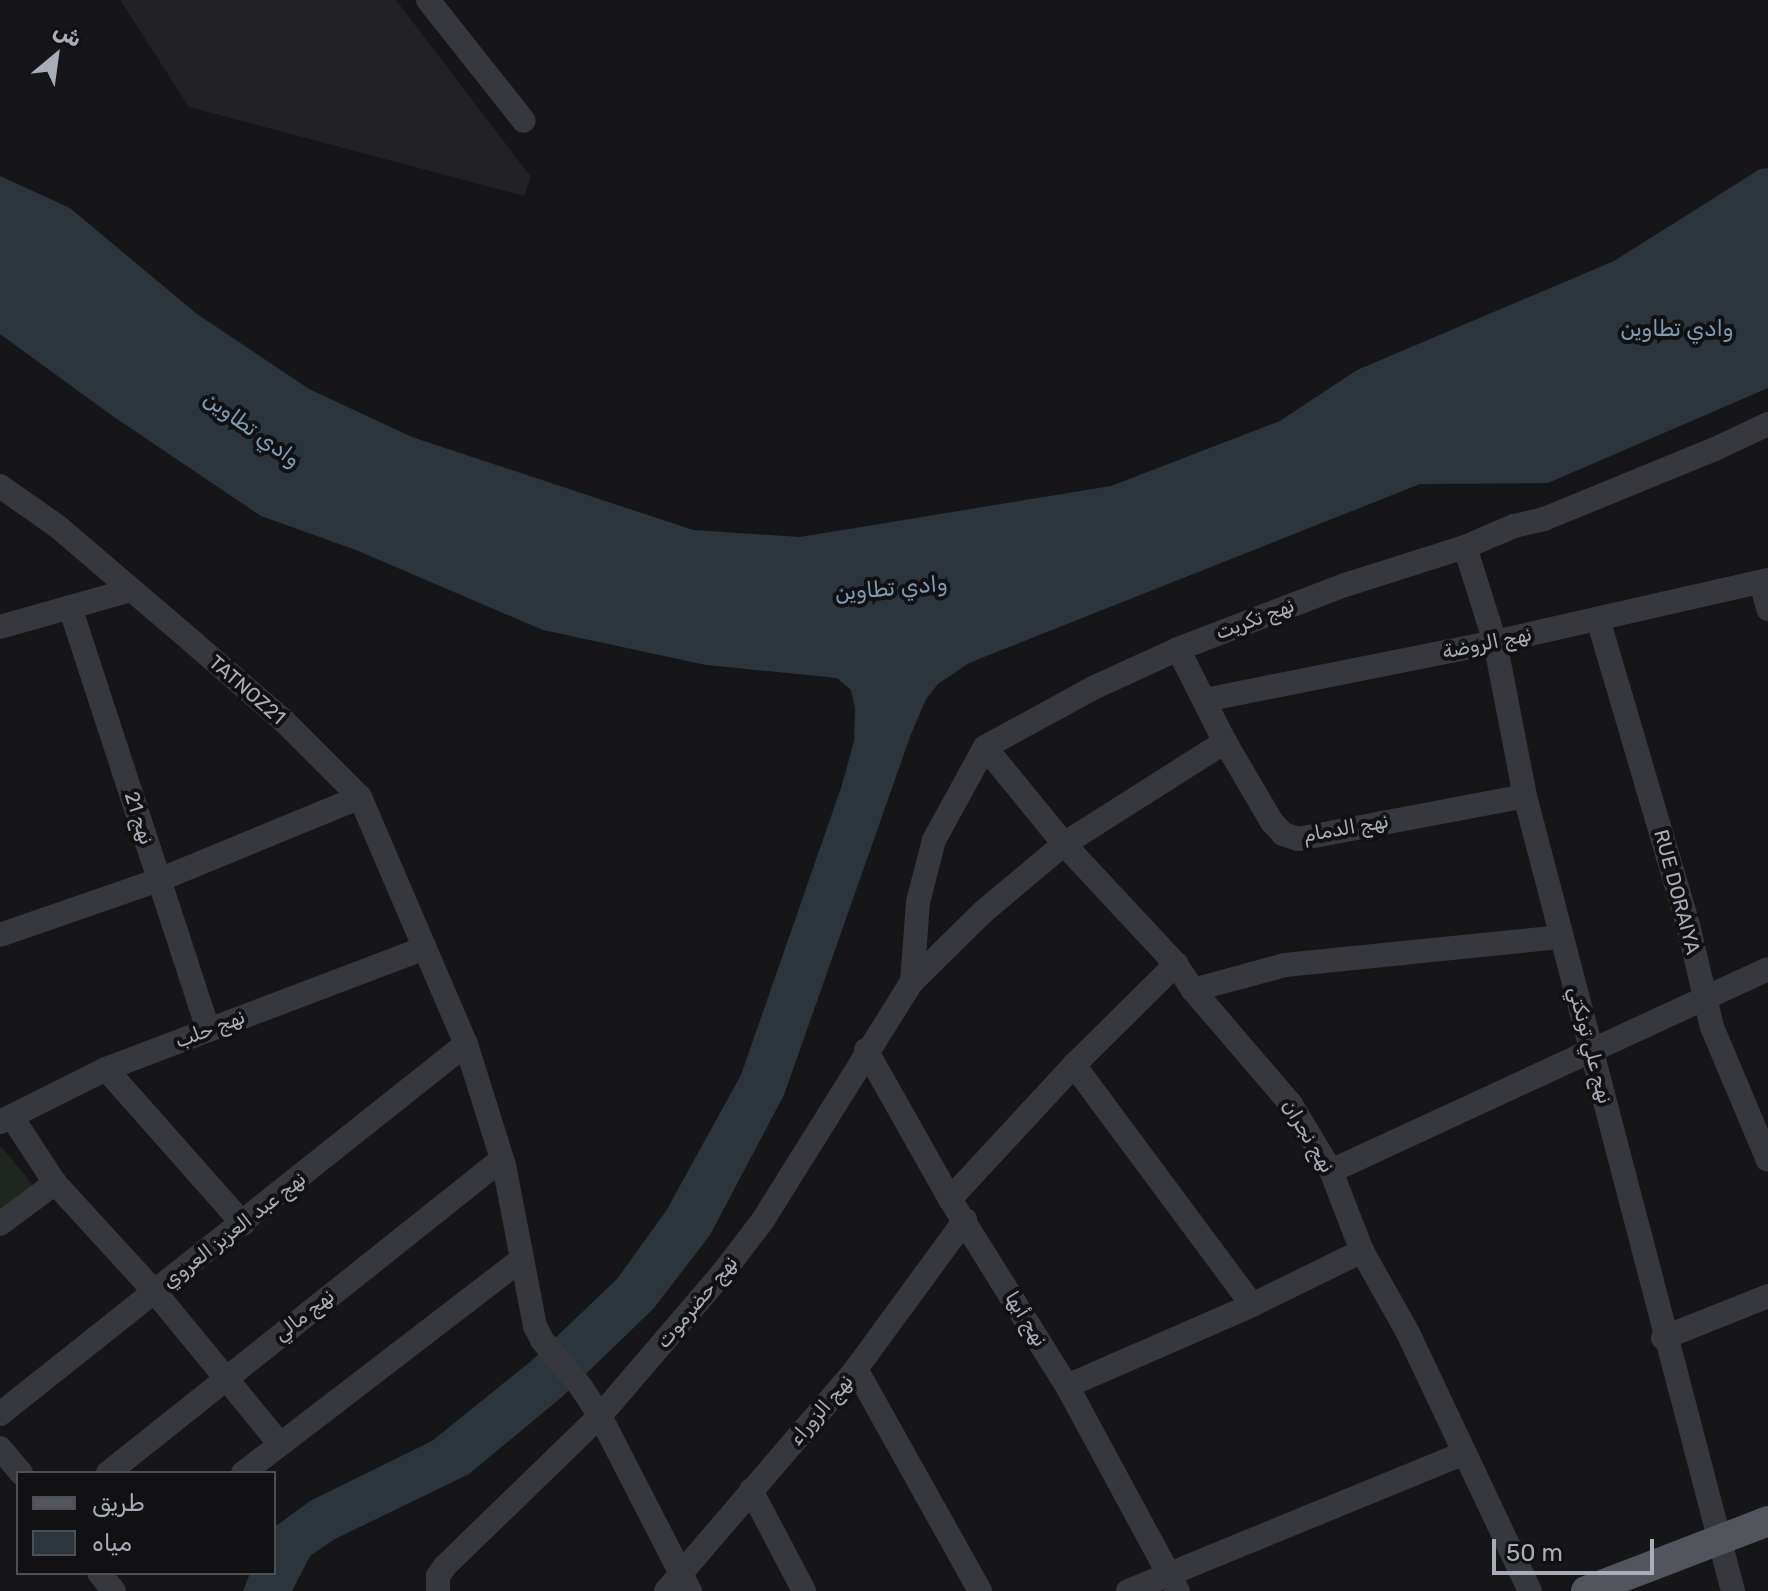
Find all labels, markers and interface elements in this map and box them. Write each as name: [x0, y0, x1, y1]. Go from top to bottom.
north arrow: [16, 16, 96, 96]
text: ش: [49, 16, 87, 53]
water label: وادي تطاوين: [1621, 316, 1733, 342]
water label: وادي تطاوين: [199, 385, 305, 473]
water label: وادي تطاوين: [834, 570, 948, 606]
street label: نهج تكريت: [1212, 593, 1298, 645]
street label: نهج الروضة: [1440, 622, 1534, 664]
street label: TATNOZ21: [204, 650, 290, 730]
street label: نهج 21: [119, 788, 159, 848]
street label: نهج الدمام: [1301, 809, 1391, 847]
street label: RUE DORAIYA: [1649, 827, 1705, 957]
street label: نهج علي تونكتي: [1563, 984, 1617, 1106]
street label: نهج حلب: [172, 1005, 248, 1053]
street label: نهج نجران: [1277, 1095, 1339, 1177]
street label: نهج عبد العزيز العروي: [157, 1167, 311, 1293]
street label: نهج حضرموت: [651, 1251, 743, 1353]
street label: نهج مالي: [269, 1284, 339, 1346]
street label: نهج أبها: [1000, 1287, 1052, 1351]
street label: نهج الزوراء: [784, 1370, 858, 1450]
legend: [16, 1471, 276, 1575]
text: طريق: [92, 1489, 145, 1517]
scale bar: [1496, 1523, 1658, 1573]
text: مياه: [92, 1529, 132, 1557]
text: 50 m: [1506, 1539, 1563, 1567]

